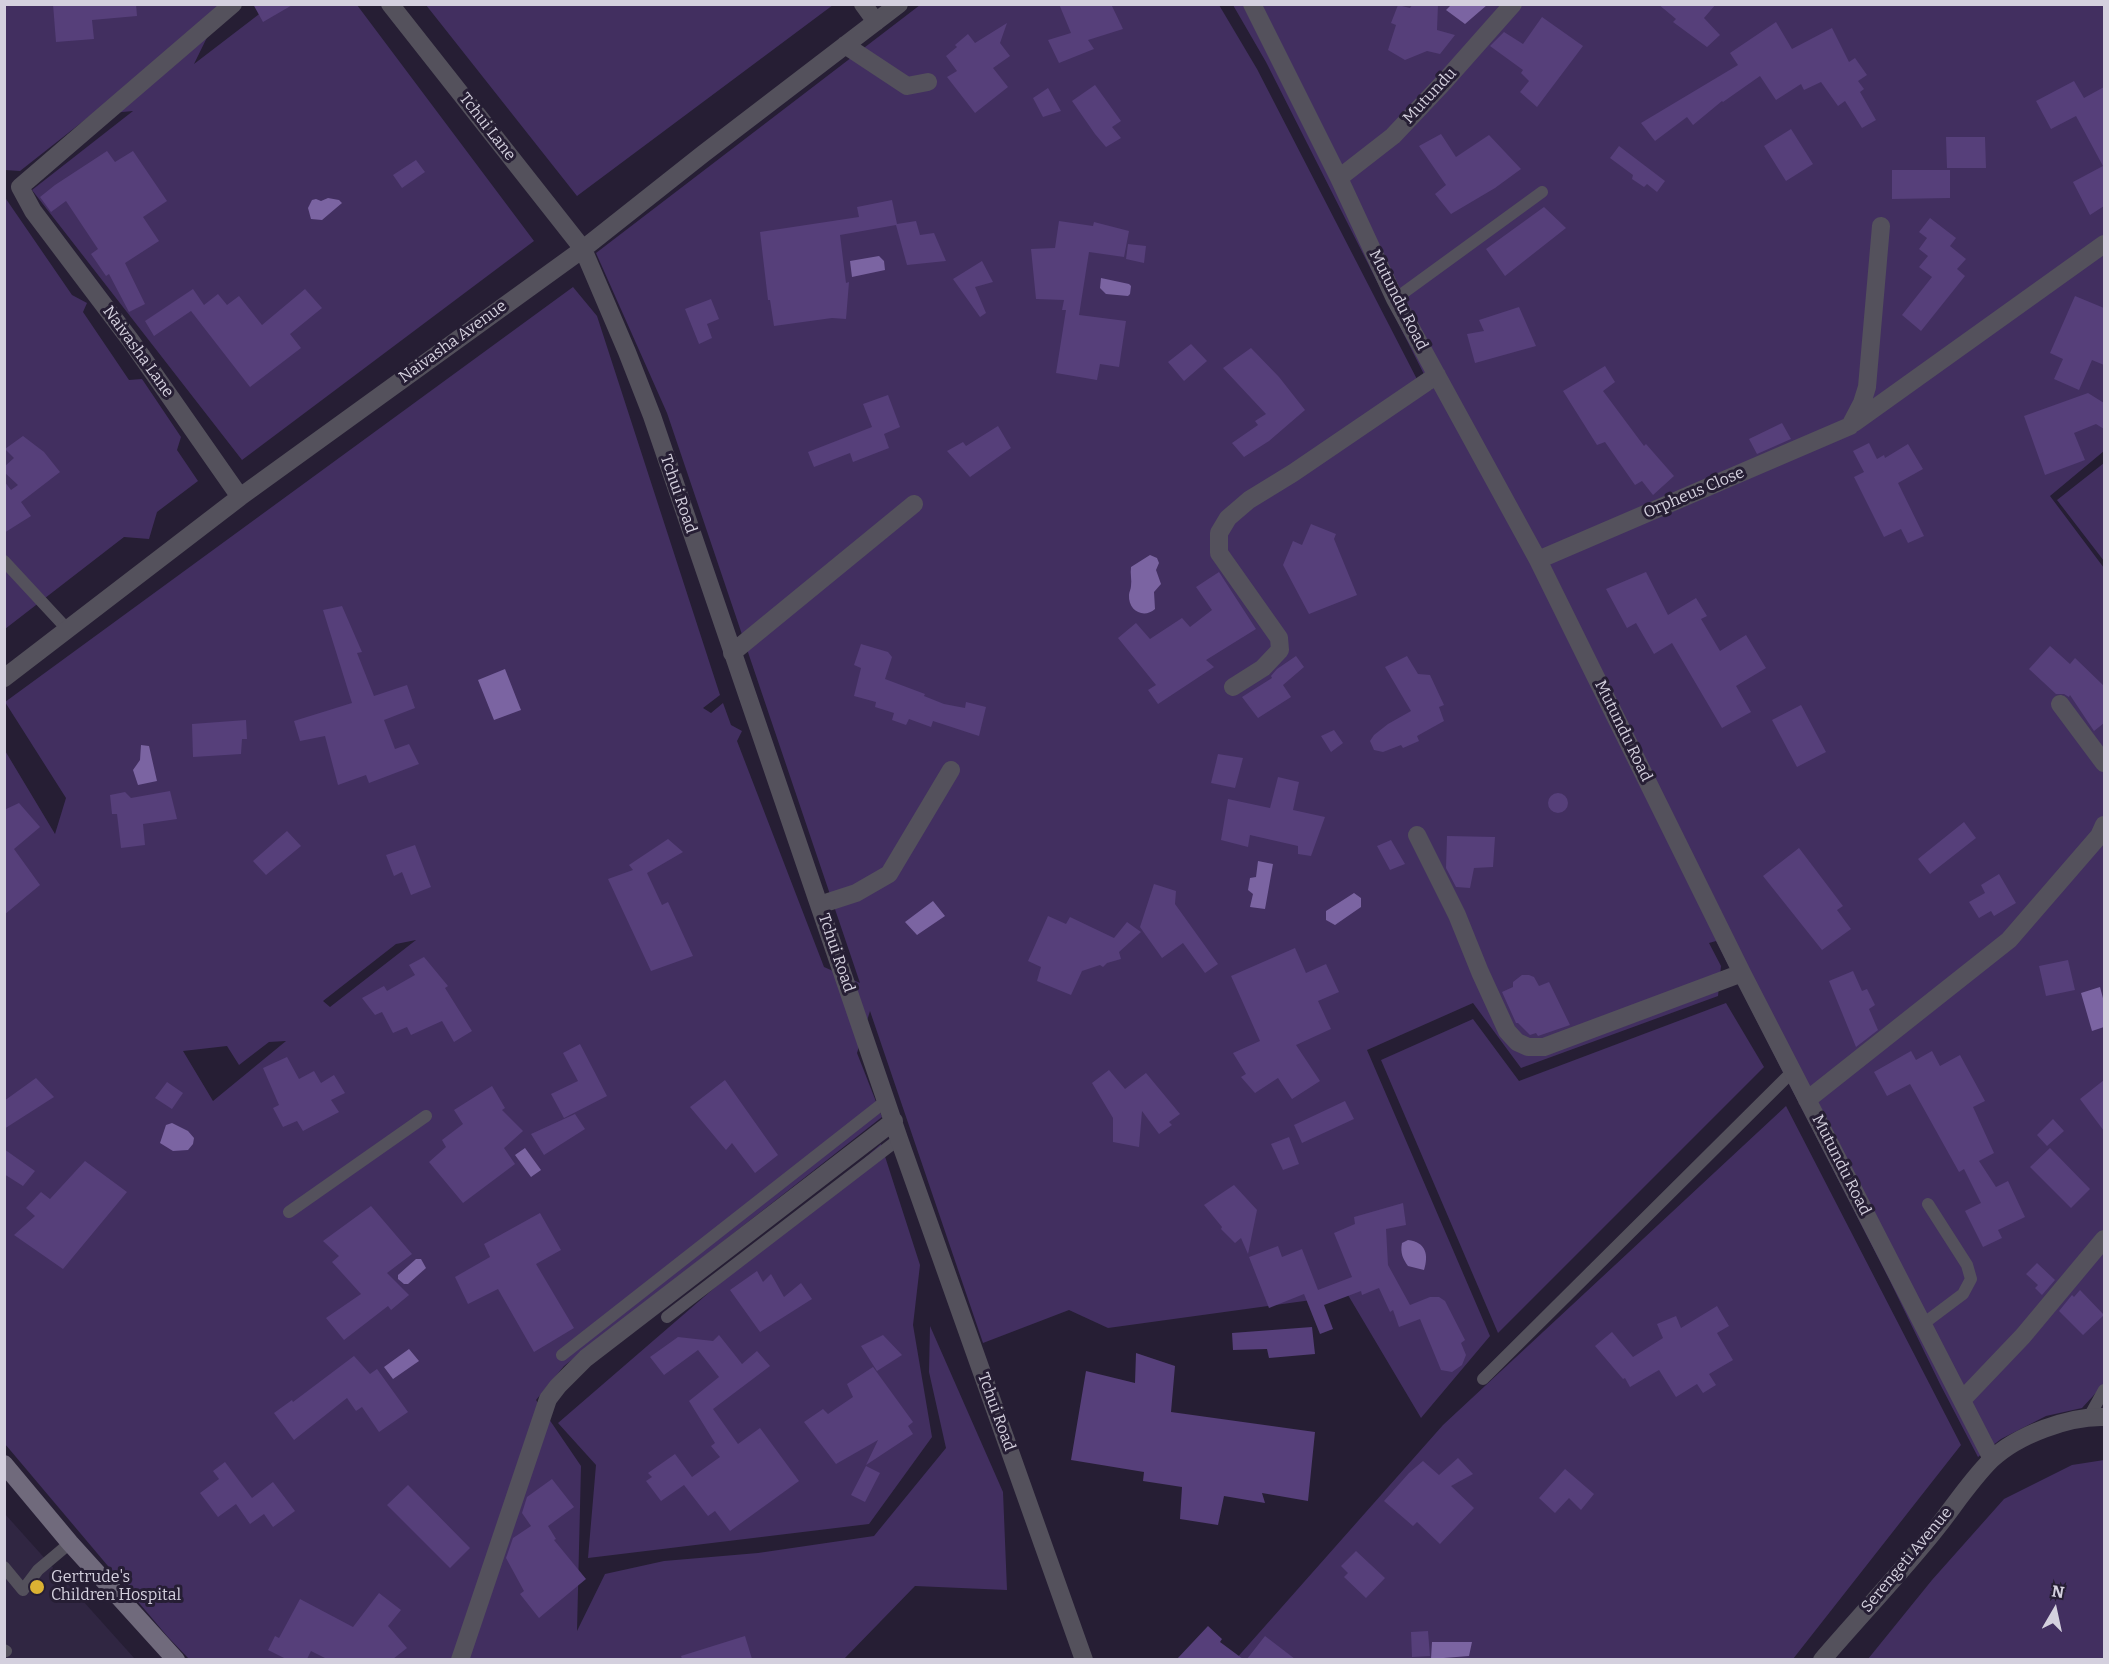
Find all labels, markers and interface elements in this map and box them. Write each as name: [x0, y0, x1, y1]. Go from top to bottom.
street label: Mutundu: [1399, 64, 1461, 128]
street label: Tchui Lane: [455, 89, 519, 165]
street label: Mutundu Road: [1364, 247, 1432, 353]
street label: Naivasha Avenue: [395, 297, 511, 387]
street label: Naivasha Lane: [98, 303, 178, 401]
street label: Tchui Road: [656, 452, 700, 536]
street label: Orpheus Close: [1641, 463, 1747, 523]
street label: Mutundu Road: [1590, 677, 1656, 785]
street label: Tchui Road: [814, 911, 858, 995]
street label: Mutundu Road: [1807, 1112, 1875, 1218]
street label: Tchui Road: [973, 1370, 1019, 1454]
street label: Serengeti Avenue: [1857, 1504, 1957, 1616]
place label: Gertrude's Children Hospital: [51, 1568, 181, 1606]
marker: Gertrude's Children Hospital: [28, 1578, 46, 1596]
north arrow: [2025, 1580, 2085, 1640]
text: N: [2050, 1581, 2065, 1602]

